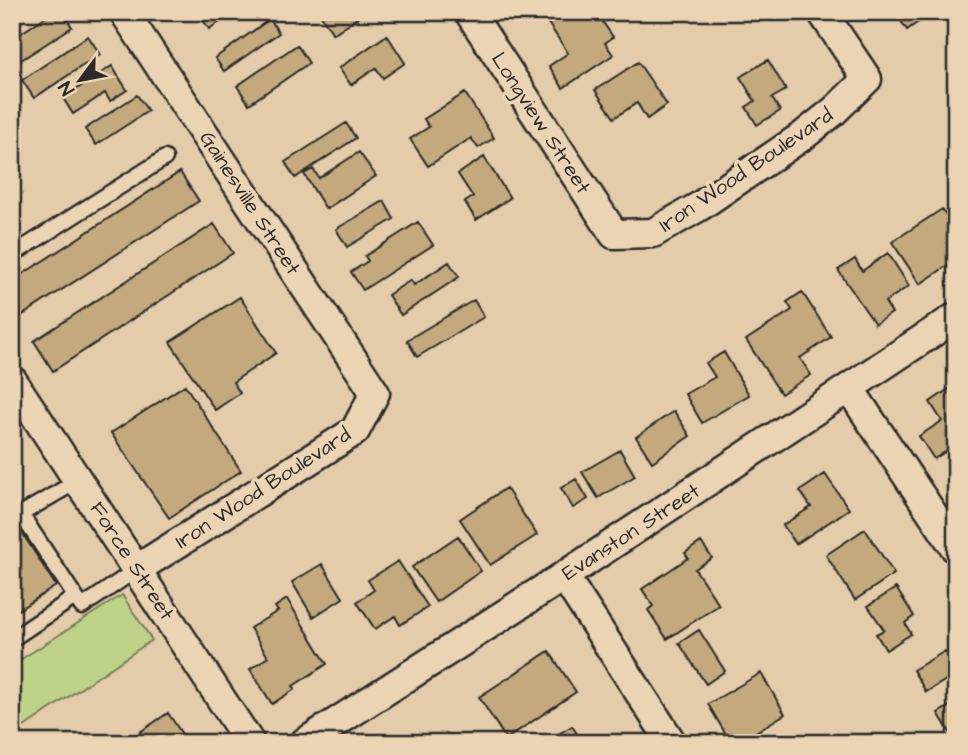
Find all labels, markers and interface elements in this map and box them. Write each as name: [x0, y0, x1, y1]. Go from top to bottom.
north arrow: [46, 46, 116, 116]
street label: Longview Street: [483, 47, 598, 201]
text: N: [52, 76, 81, 100]
street label: Iron Wood Boulevard: [653, 101, 839, 239]
street label: Gainesville Street: [193, 125, 308, 281]
street label: Iron Wood Boulevard: [170, 420, 357, 556]
street label: Evanston Street: [556, 476, 706, 587]
street label: Force Street: [83, 496, 181, 626]

